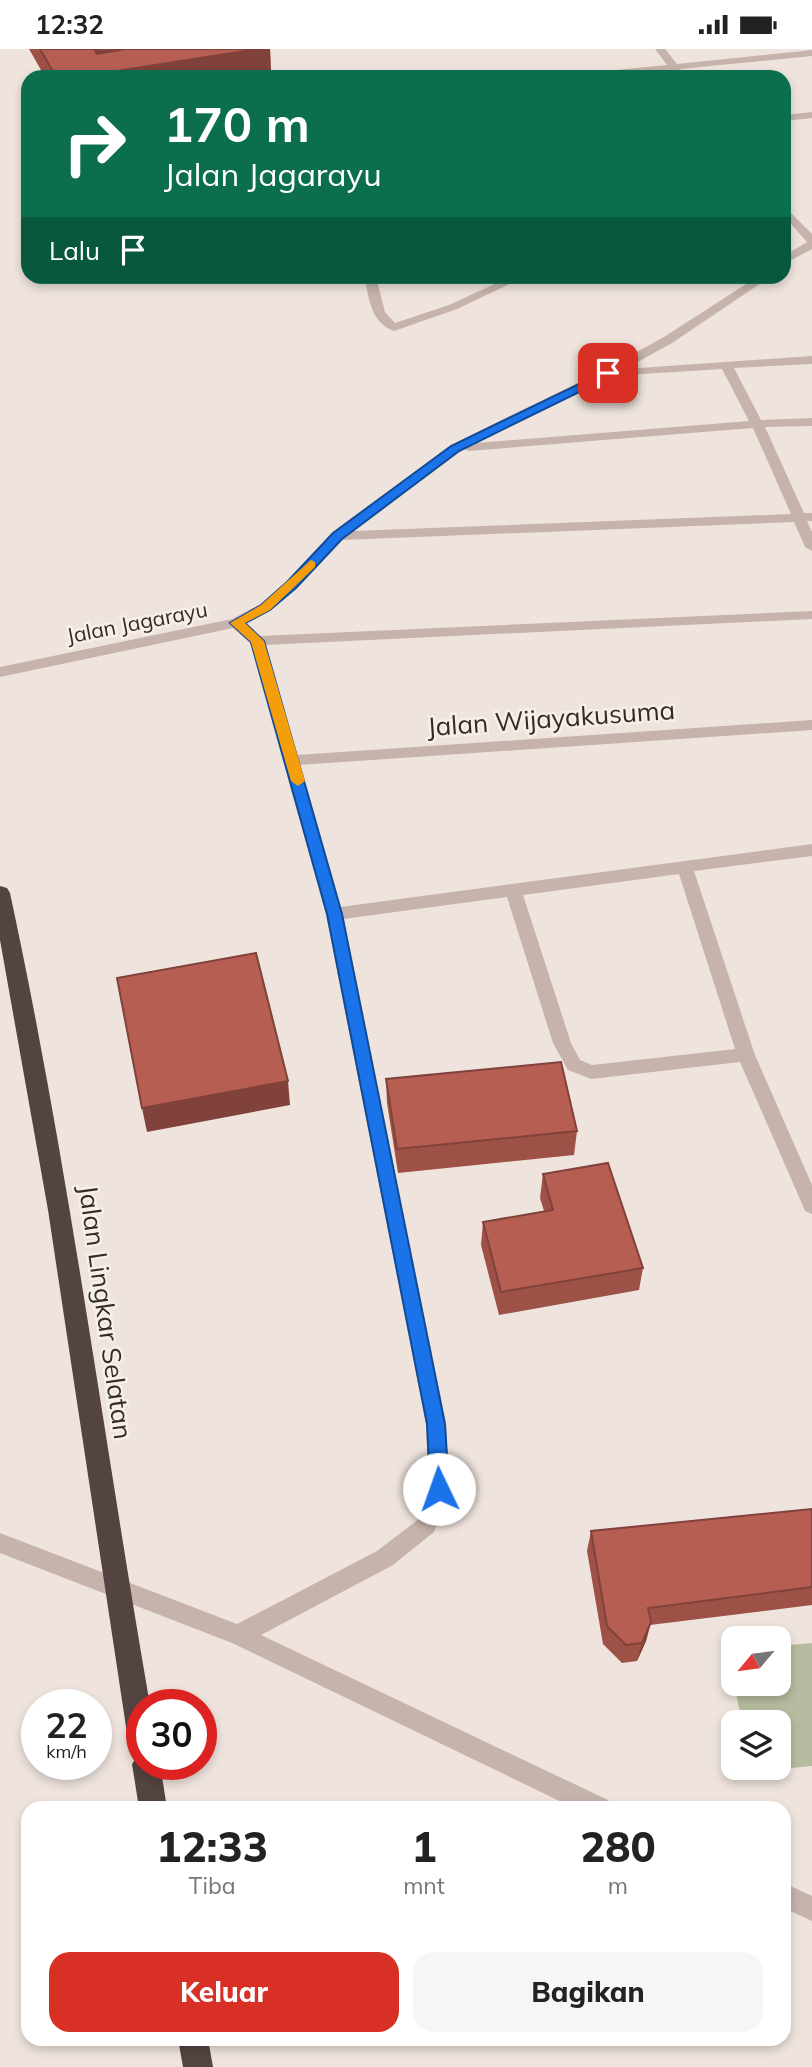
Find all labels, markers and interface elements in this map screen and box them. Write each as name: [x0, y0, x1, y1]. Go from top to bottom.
text: 12:32: [35, 8, 104, 41]
text: 170 m: [164, 93, 310, 154]
icon: right: [49, 98, 140, 189]
text: Jalan Jagarayu: [164, 154, 382, 194]
icon: arrive: [114, 231, 152, 269]
text: Lalu: [49, 234, 100, 267]
pin: [578, 343, 638, 403]
icon: arrive: [589, 354, 627, 392]
street label: Jalan Jagarayu: [64, 596, 210, 648]
street label: Jalan Wijayakusuma: [426, 693, 676, 743]
street label: Jalan Lingkar Selatan: [72, 1183, 140, 1441]
position arrow: [402, 1452, 476, 1526]
north arrow: [721, 1626, 791, 1696]
map controls: [721, 1626, 791, 1780]
speed limit sign: 30: [126, 1689, 217, 1780]
text: 22: [45, 1703, 88, 1747]
button: layers: [721, 1710, 791, 1780]
text: km/h: [46, 1740, 87, 1763]
text: 12:33: [156, 1820, 268, 1873]
text: 1: [411, 1820, 437, 1873]
text: 280: [580, 1820, 656, 1873]
text: Tiba: [189, 1871, 236, 1900]
text: mnt: [403, 1871, 445, 1900]
text: m: [608, 1871, 628, 1900]
button: Keluar: [49, 1952, 399, 2032]
button: Bagikan: [413, 1952, 763, 2032]

